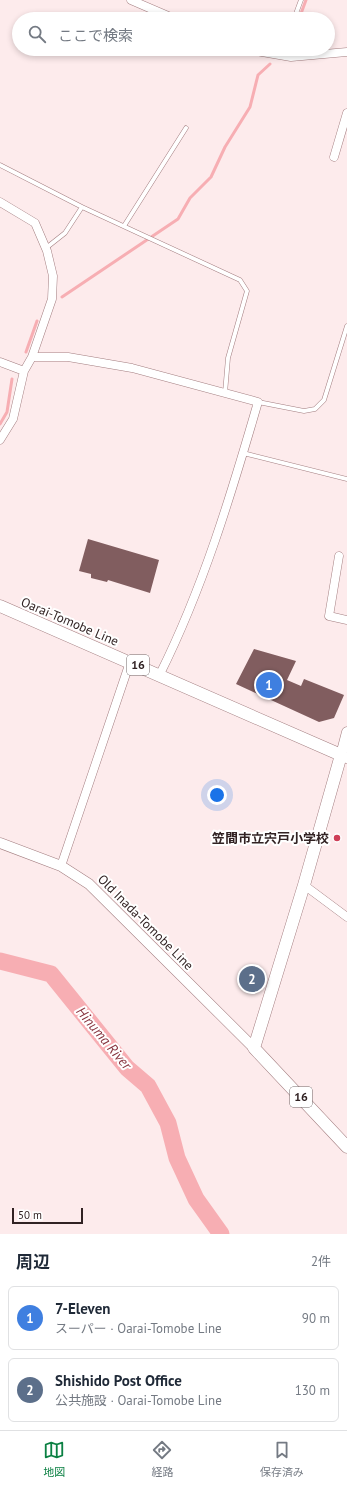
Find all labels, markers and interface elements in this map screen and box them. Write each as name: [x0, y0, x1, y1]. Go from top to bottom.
search box: [12, 12, 335, 56]
icon: search: [26, 23, 48, 45]
text: ここで検索: [58, 26, 133, 45]
street label: Oarai-Tomobe Line: [18, 593, 121, 650]
road number: 16: [127, 655, 149, 675]
pin: 1: [256, 670, 282, 700]
your location: [207, 785, 227, 805]
place label: 笠間市立宍戸小学校: [212, 830, 329, 847]
marker: 笠間市立宍戸小学校: [332, 833, 342, 843]
street label: Old Inada-Tomobe Line: [94, 871, 197, 974]
pin: 2: [239, 964, 265, 994]
water label: Hinuma River: [72, 1003, 136, 1074]
road number: 16: [290, 1087, 312, 1107]
scale bar: [12, 1206, 83, 1225]
text: 50 m: [18, 1208, 42, 1222]
text: 周辺: [16, 1251, 50, 1273]
text: 2件: [311, 1253, 331, 1270]
text: 7-Eleven: [55, 1299, 110, 1318]
text: 1: [26, 1310, 34, 1327]
text: 90 m: [302, 1310, 330, 1327]
text: スーパー · Oarai-Tomobe Line: [55, 1320, 222, 1337]
text: Shishido Post Office: [55, 1371, 182, 1390]
text: 2: [26, 1382, 34, 1399]
text: 130 m: [295, 1382, 330, 1399]
text: 公共施設 · Oarai-Tomobe Line: [55, 1392, 222, 1409]
tab: 地図: [43, 1439, 65, 1479]
tab: 経路: [151, 1439, 173, 1479]
tab: 保存済み: [260, 1439, 304, 1479]

